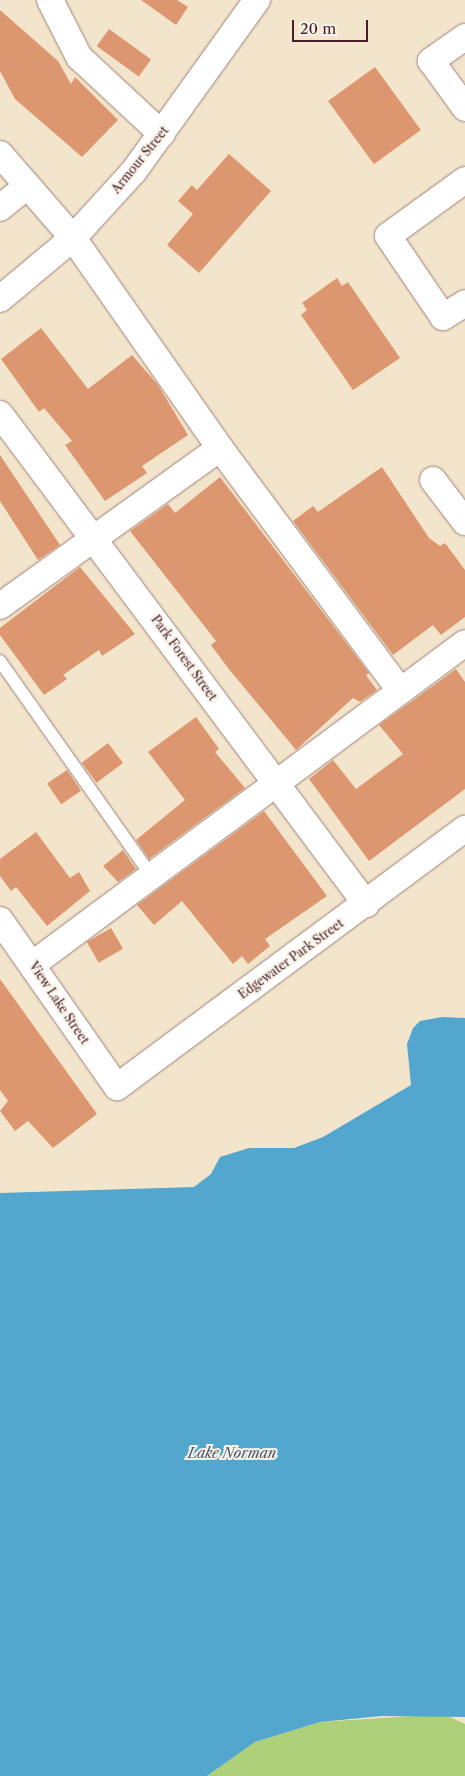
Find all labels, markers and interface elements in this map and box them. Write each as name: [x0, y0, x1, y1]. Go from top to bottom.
scale bar: [295, 10, 371, 42]
text: 20 m: [300, 19, 336, 38]
street label: Armour Street: [109, 124, 171, 196]
street label: Park Forest Street: [148, 612, 220, 704]
street label: Edgewater Park Street: [235, 916, 347, 1002]
street label: View Lake Street: [26, 959, 92, 1047]
water label: Lake Norman: [188, 1445, 276, 1461]

